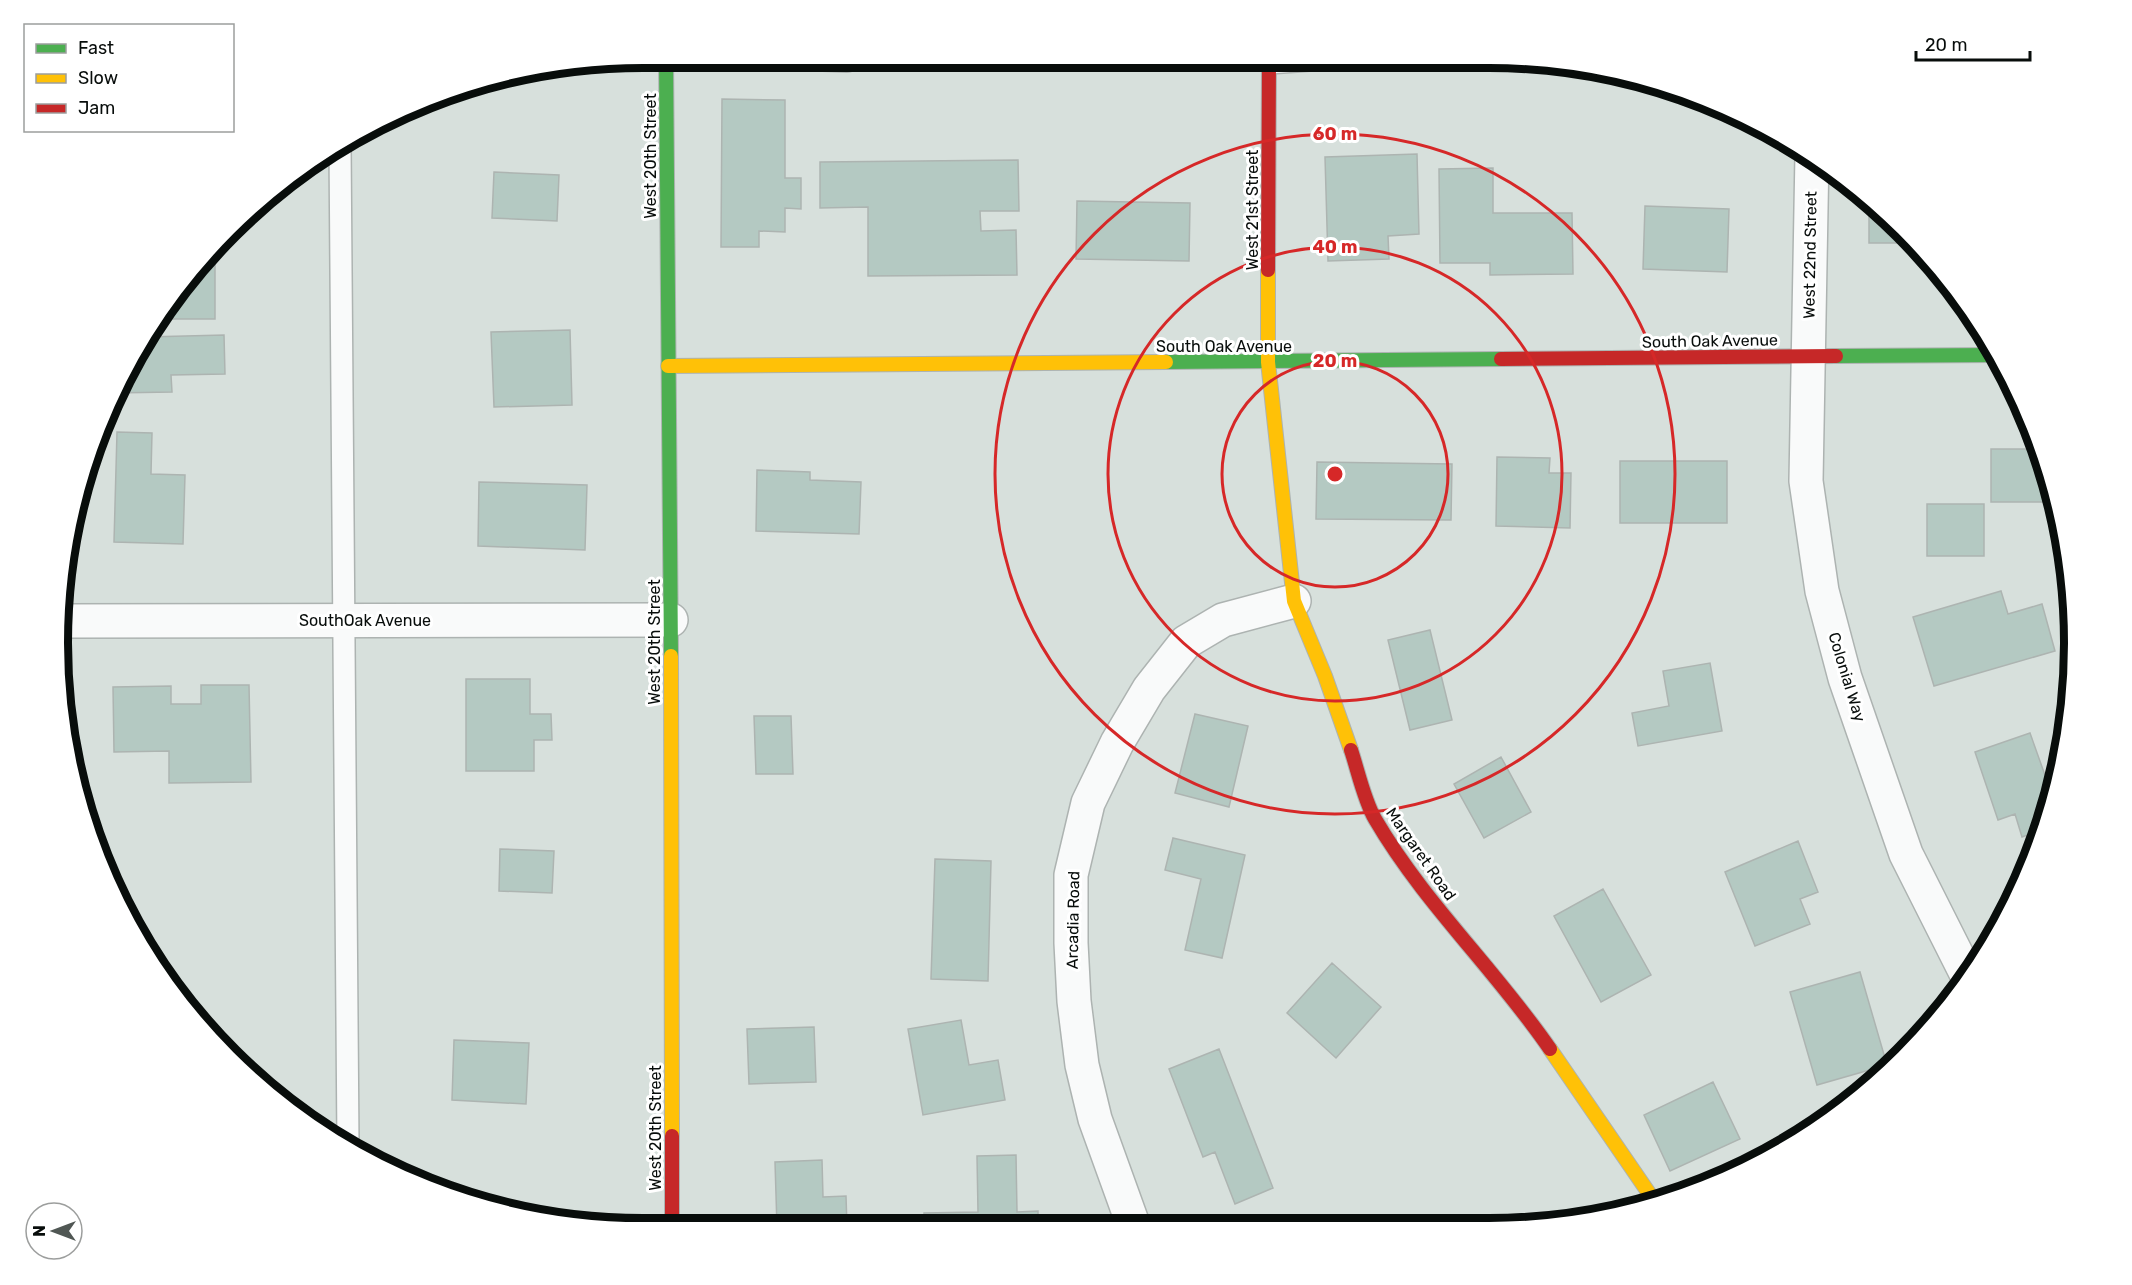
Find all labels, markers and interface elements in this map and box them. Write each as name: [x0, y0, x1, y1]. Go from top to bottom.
legend: [24, 24, 234, 132]
scale bar: [1916, 24, 2030, 62]
text: 20 m: [1925, 34, 1967, 56]
text: Fast: [78, 37, 114, 59]
text: Slow: [78, 67, 118, 89]
street label: West 20th Street: [641, 93, 660, 219]
text: Jam: [78, 97, 115, 119]
text: 60 m: [1313, 123, 1357, 145]
street label: West 21st Street: [1243, 150, 1262, 270]
street label: West 22nd Street: [1799, 191, 1821, 319]
text: 40 m: [1313, 236, 1357, 258]
street label: South Oak Avenue: [1642, 330, 1778, 352]
street label: South Oak Avenue: [1156, 337, 1292, 356]
text: 20 m: [1313, 350, 1357, 372]
centre of rings: [1325, 464, 1345, 484]
street label: West 20th Street: [645, 579, 664, 705]
street label: SouthOak Avenue: [299, 611, 431, 630]
street label: Colonial Way: [1824, 630, 1870, 724]
street label: Margaret Road: [1382, 804, 1460, 904]
street label: Arcadia Road: [1063, 871, 1083, 969]
street label: West 20th Street: [646, 1065, 665, 1191]
north arrow: [24, 1201, 84, 1261]
text: N: [30, 1225, 49, 1237]

